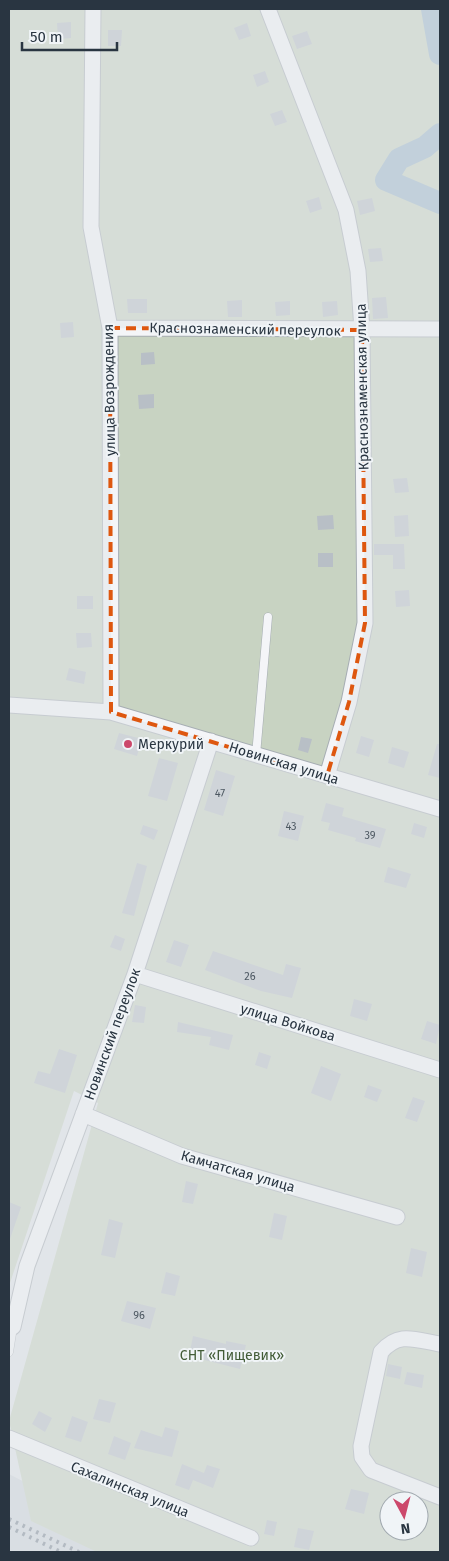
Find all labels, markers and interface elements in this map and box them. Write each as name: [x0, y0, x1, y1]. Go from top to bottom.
scale bar: [22, 20, 118, 52]
text: 50 m: [30, 28, 63, 46]
street label: Краснознаменская улица: [353, 303, 372, 471]
street label: Краснознаменский переулок: [149, 319, 342, 340]
street label: улица Возрождения: [100, 324, 119, 456]
place label: Меркурий: [138, 736, 204, 753]
marker: Меркурий: [122, 738, 134, 750]
street label: Новинская улица: [227, 739, 341, 788]
house number: 47: [215, 787, 225, 800]
house number: 43: [285, 820, 297, 833]
house number: 39: [364, 829, 376, 842]
street label: Новинский переулок: [81, 965, 144, 1102]
house number: 26: [244, 970, 256, 983]
street label: улица Войкова: [238, 1000, 337, 1045]
street label: Камчатская улица: [179, 1147, 297, 1196]
house number: 96: [133, 1309, 145, 1322]
park label: СНТ «Пищевик»: [180, 1347, 284, 1364]
street label: Сахалинская улица: [68, 1458, 191, 1521]
north arrow: [379, 1491, 429, 1541]
text: N: [400, 1519, 411, 1537]

